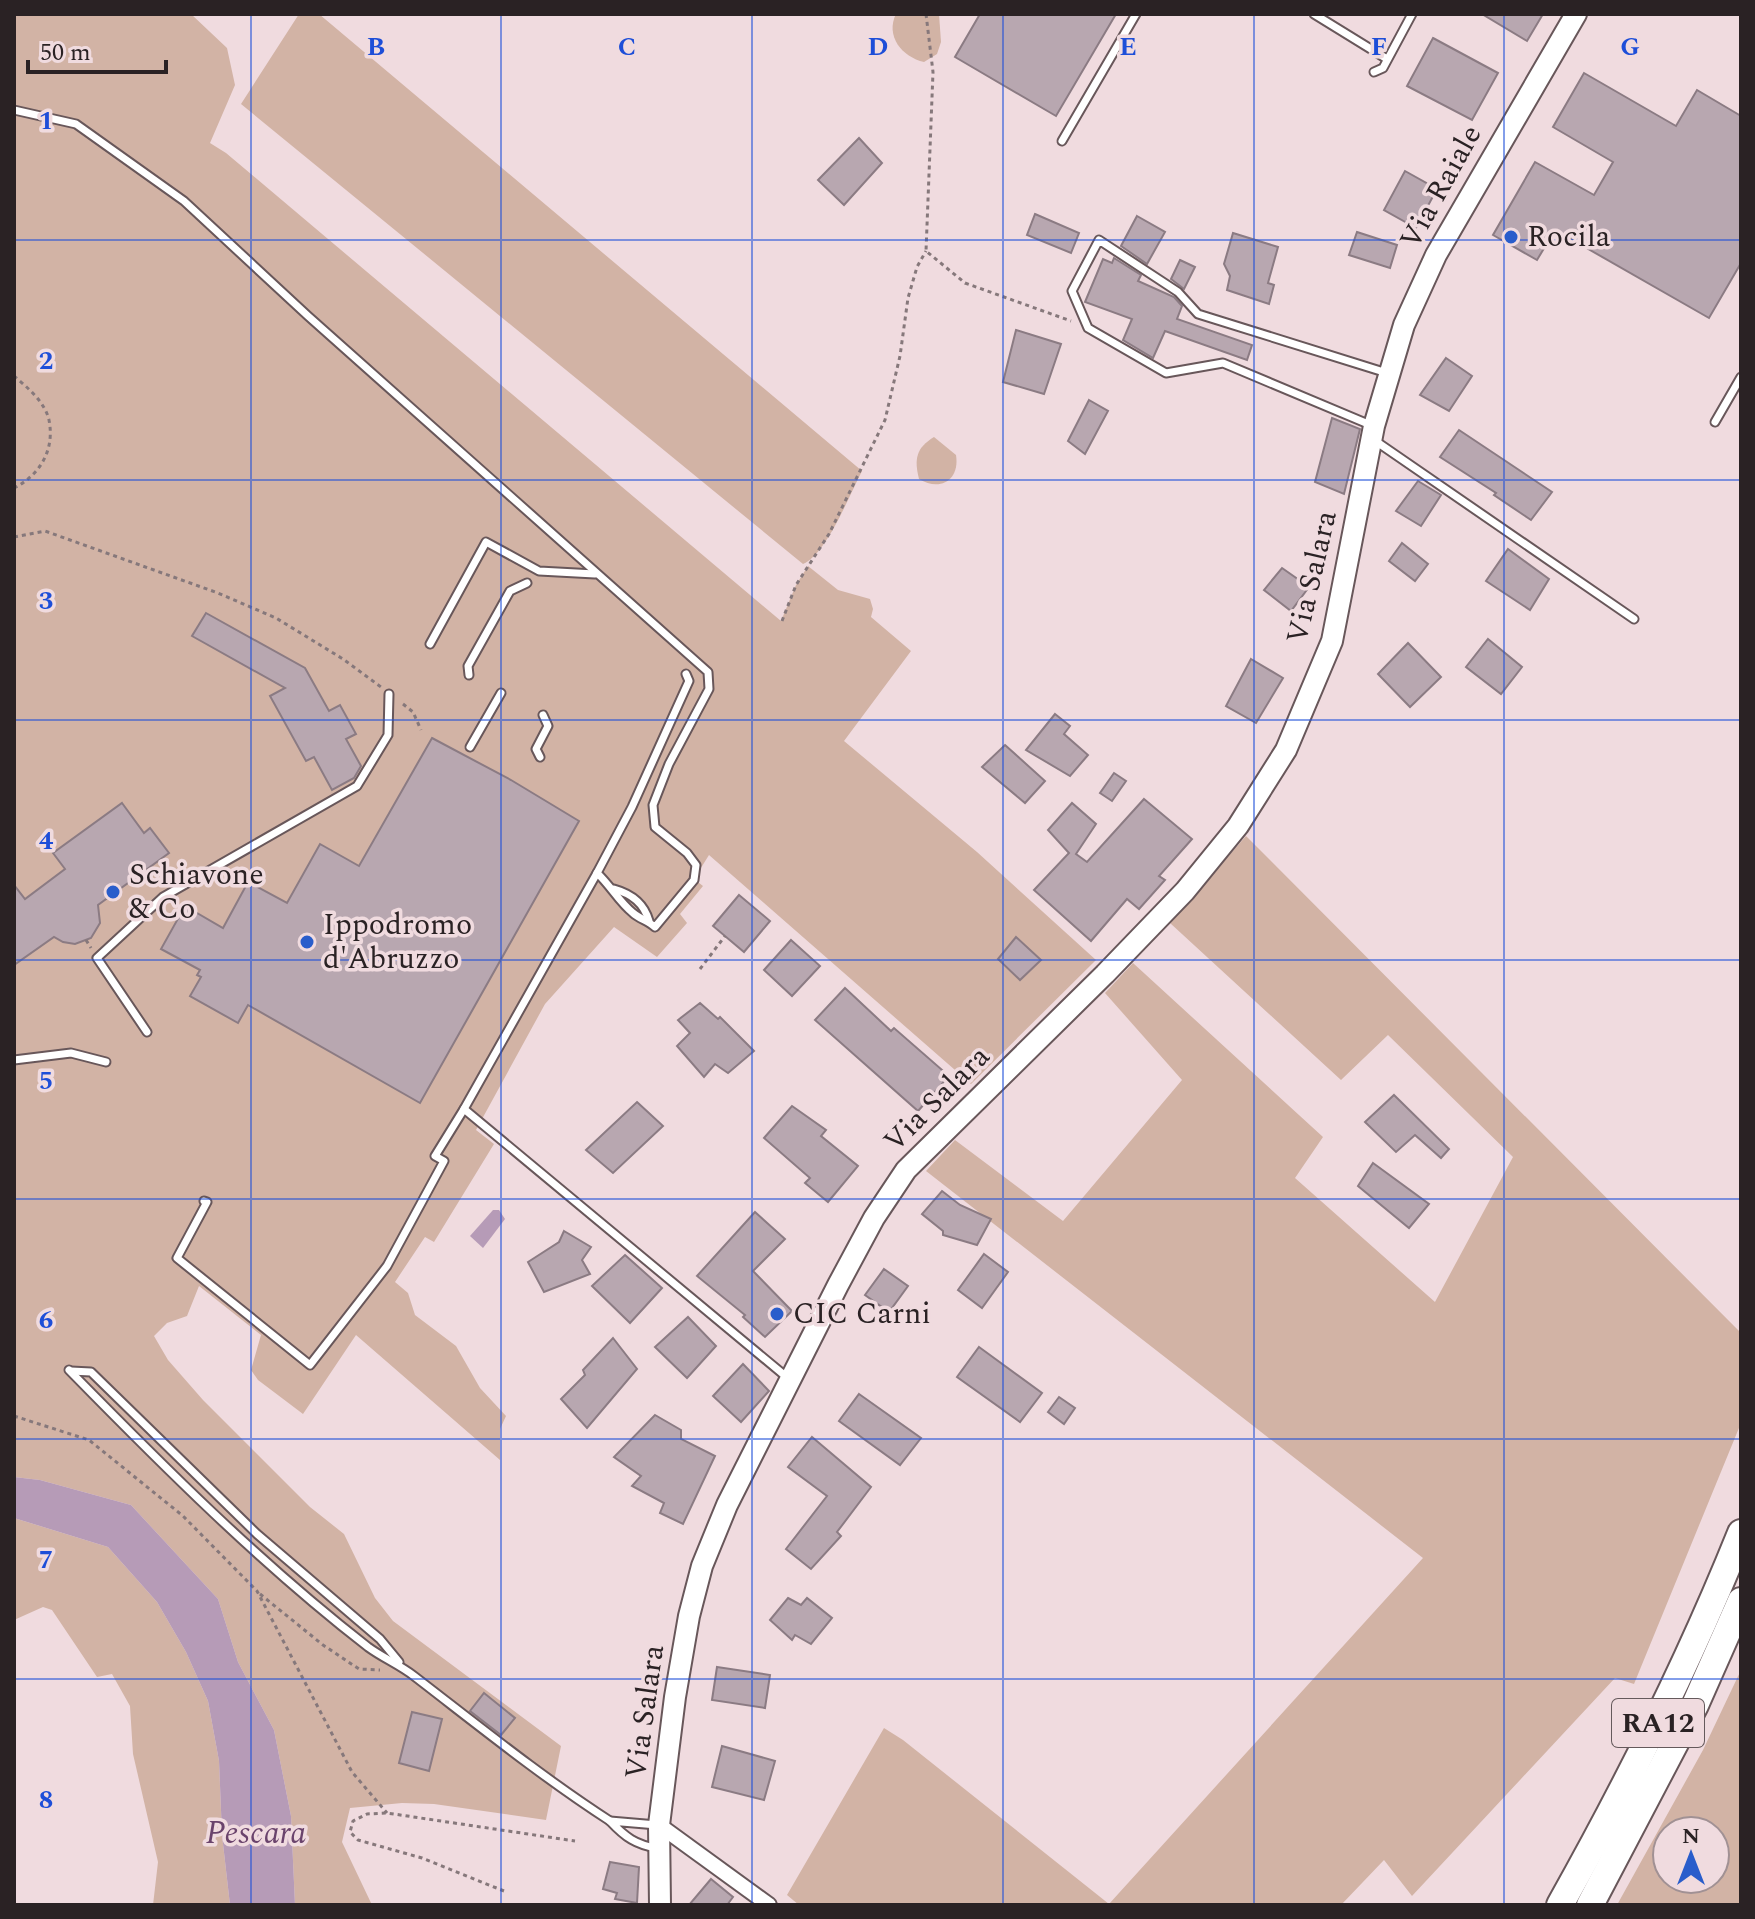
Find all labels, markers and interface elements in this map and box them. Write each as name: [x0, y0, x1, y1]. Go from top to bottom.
scale bar: [28, 24, 166, 74]
text: B: [367, 27, 385, 67]
text: C: [618, 27, 636, 67]
text: D: [868, 27, 888, 67]
text: E: [1119, 27, 1137, 67]
text: F: [1371, 27, 1387, 67]
text: G: [1620, 27, 1640, 67]
text: 50 m: [40, 35, 91, 71]
text: 1: [39, 101, 53, 141]
street label: Via Raiale: [1388, 116, 1494, 258]
place label: Rocila: [1527, 214, 1611, 260]
marker: Rocila: [1502, 228, 1520, 246]
text: 2: [39, 341, 53, 381]
street label: Via Salara: [1274, 506, 1350, 648]
text: 3: [39, 581, 53, 621]
text: 4: [39, 821, 54, 861]
place label: Schiavone & Co: [129, 852, 264, 932]
marker: Schiavone & Co: [104, 883, 122, 901]
place label: Ippodromo d'Abruzzo: [323, 902, 472, 982]
marker: Ippodromo d'Abruzzo: [298, 933, 316, 951]
street label: Via Salara: [873, 1035, 1001, 1163]
text: 5: [39, 1061, 53, 1101]
place label: CIC Carni: [793, 1291, 931, 1337]
text: 6: [39, 1300, 53, 1340]
marker: CIC Carni: [768, 1305, 786, 1323]
text: 7: [39, 1540, 53, 1580]
street label: Via Salara: [613, 1642, 677, 1782]
road number: RA12: [1612, 1699, 1704, 1747]
text: 8: [39, 1780, 53, 1820]
water label: Pescara: [206, 1809, 306, 1858]
north arrow: [1651, 1815, 1731, 1895]
text: N: [1682, 1820, 1700, 1853]

